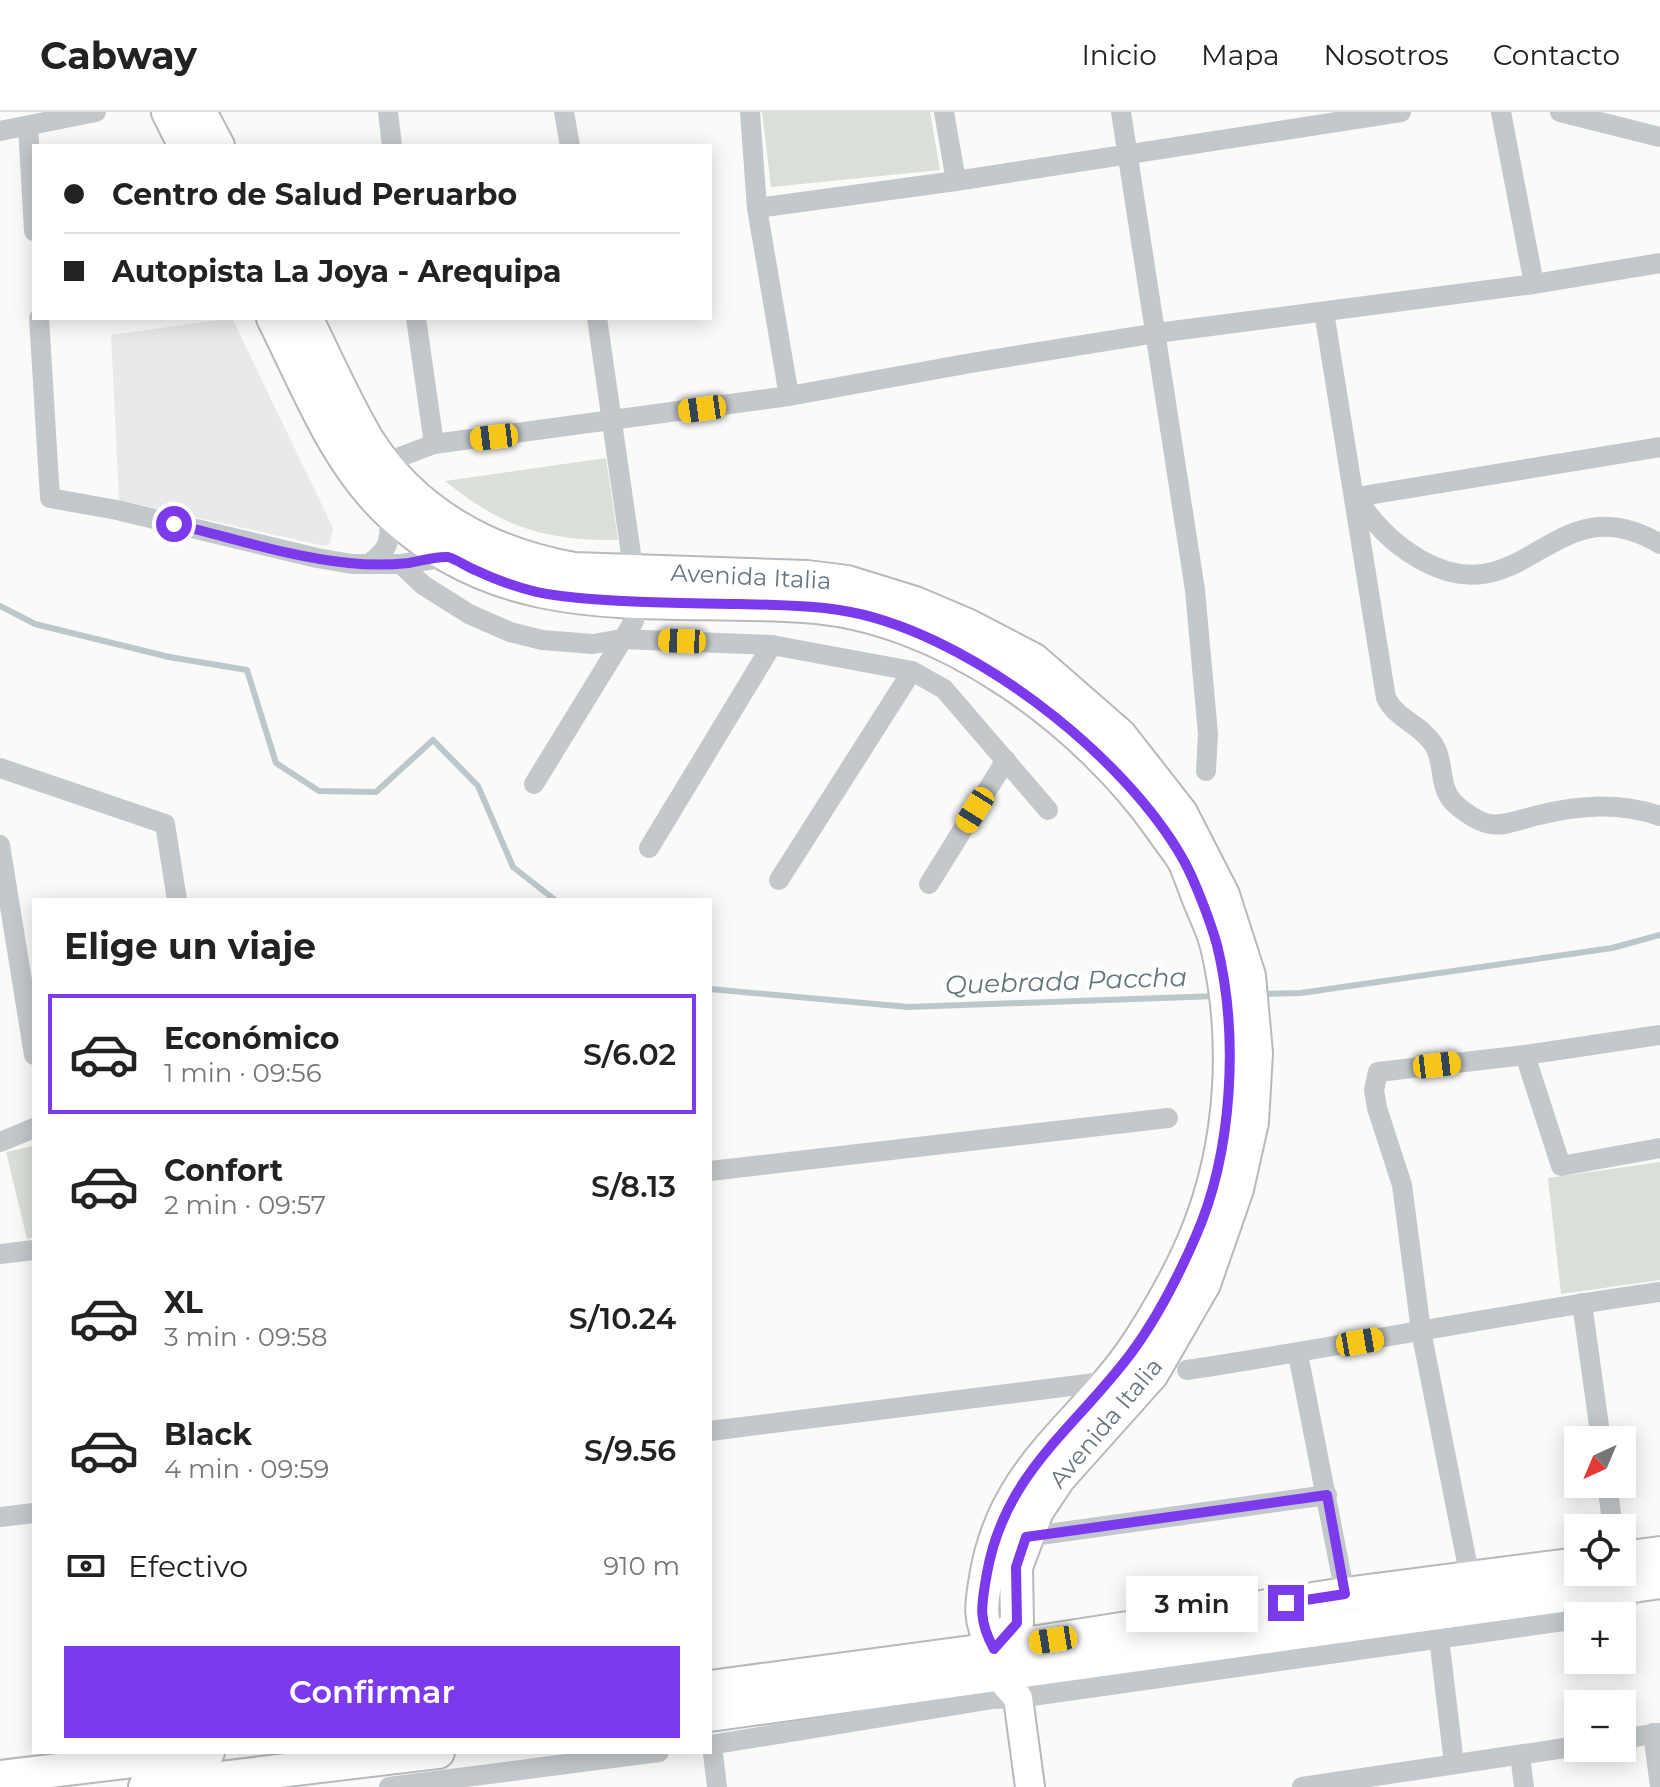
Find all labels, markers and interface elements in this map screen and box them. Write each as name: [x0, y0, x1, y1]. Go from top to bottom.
text: Cabway: [40, 32, 197, 79]
text: Inicio: [1081, 38, 1157, 72]
text: Mapa: [1201, 38, 1280, 72]
text: Nosotros: [1324, 38, 1449, 72]
text: Contacto: [1493, 38, 1620, 72]
text: Centro de Salud Peruarbo: [112, 176, 517, 213]
text: Autopista La Joya - Arequipa: [112, 253, 562, 290]
car: [677, 394, 727, 424]
car: [469, 422, 519, 452]
route start: [156, 506, 192, 542]
street label: Avenida Italia: [670, 558, 832, 595]
car: [658, 628, 706, 654]
car: [952, 783, 998, 837]
text: Elige un viaje: [64, 924, 316, 968]
water label: Quebrada Paccha: [944, 961, 1188, 1001]
icon: car: [68, 1018, 140, 1090]
text: Económico: [164, 1020, 339, 1057]
text: S/6.02: [583, 1036, 676, 1073]
car: [1412, 1050, 1462, 1080]
text: 1 min · 09:56: [164, 1057, 322, 1089]
icon: car: [68, 1150, 140, 1222]
text: Confort: [164, 1152, 283, 1189]
text: S/8.13: [591, 1168, 676, 1205]
text: 2 min · 09:57: [164, 1189, 326, 1221]
icon: car: [68, 1282, 140, 1354]
text: XL: [164, 1284, 203, 1321]
text: S/10.24: [569, 1300, 676, 1337]
text: 3 min · 09:58: [164, 1321, 328, 1353]
car: [1334, 1326, 1386, 1358]
street label: Avenida Italia: [1043, 1352, 1168, 1494]
icon: car: [68, 1414, 140, 1486]
text: Black: [164, 1416, 252, 1453]
north arrow: [1564, 1426, 1636, 1498]
map controls: [1564, 1426, 1636, 1762]
text: S/9.56: [584, 1432, 676, 1469]
text: 4 min · 09:59: [164, 1453, 329, 1485]
button: locate: [1564, 1514, 1636, 1586]
icon: cash: [64, 1544, 108, 1588]
text: Efectivo: [128, 1548, 248, 1585]
text: 910 m: [603, 1550, 680, 1582]
callout: 3 min: [1126, 1575, 1258, 1631]
route end: [1268, 1585, 1304, 1621]
text: 3 min: [1154, 1588, 1230, 1620]
button: +: [1564, 1602, 1636, 1674]
car: [1027, 1624, 1079, 1656]
button: Confirmar: [64, 1646, 680, 1738]
button: −: [1564, 1690, 1636, 1762]

